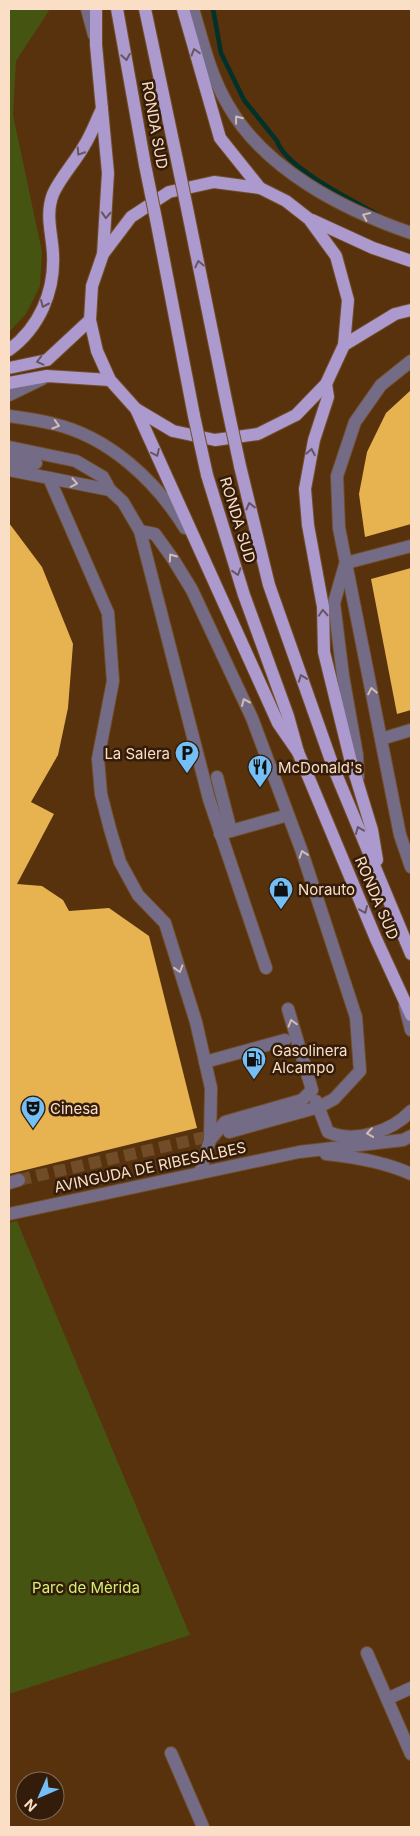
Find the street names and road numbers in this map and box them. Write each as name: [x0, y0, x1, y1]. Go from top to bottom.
street label: RONDA SUD: [138, 80, 172, 170]
street label: RONDA SUD: [216, 475, 260, 565]
street label: RONDA SUD: [351, 853, 403, 943]
street label: AVINGUDA DE RIBESALBES: [52, 1137, 248, 1197]

